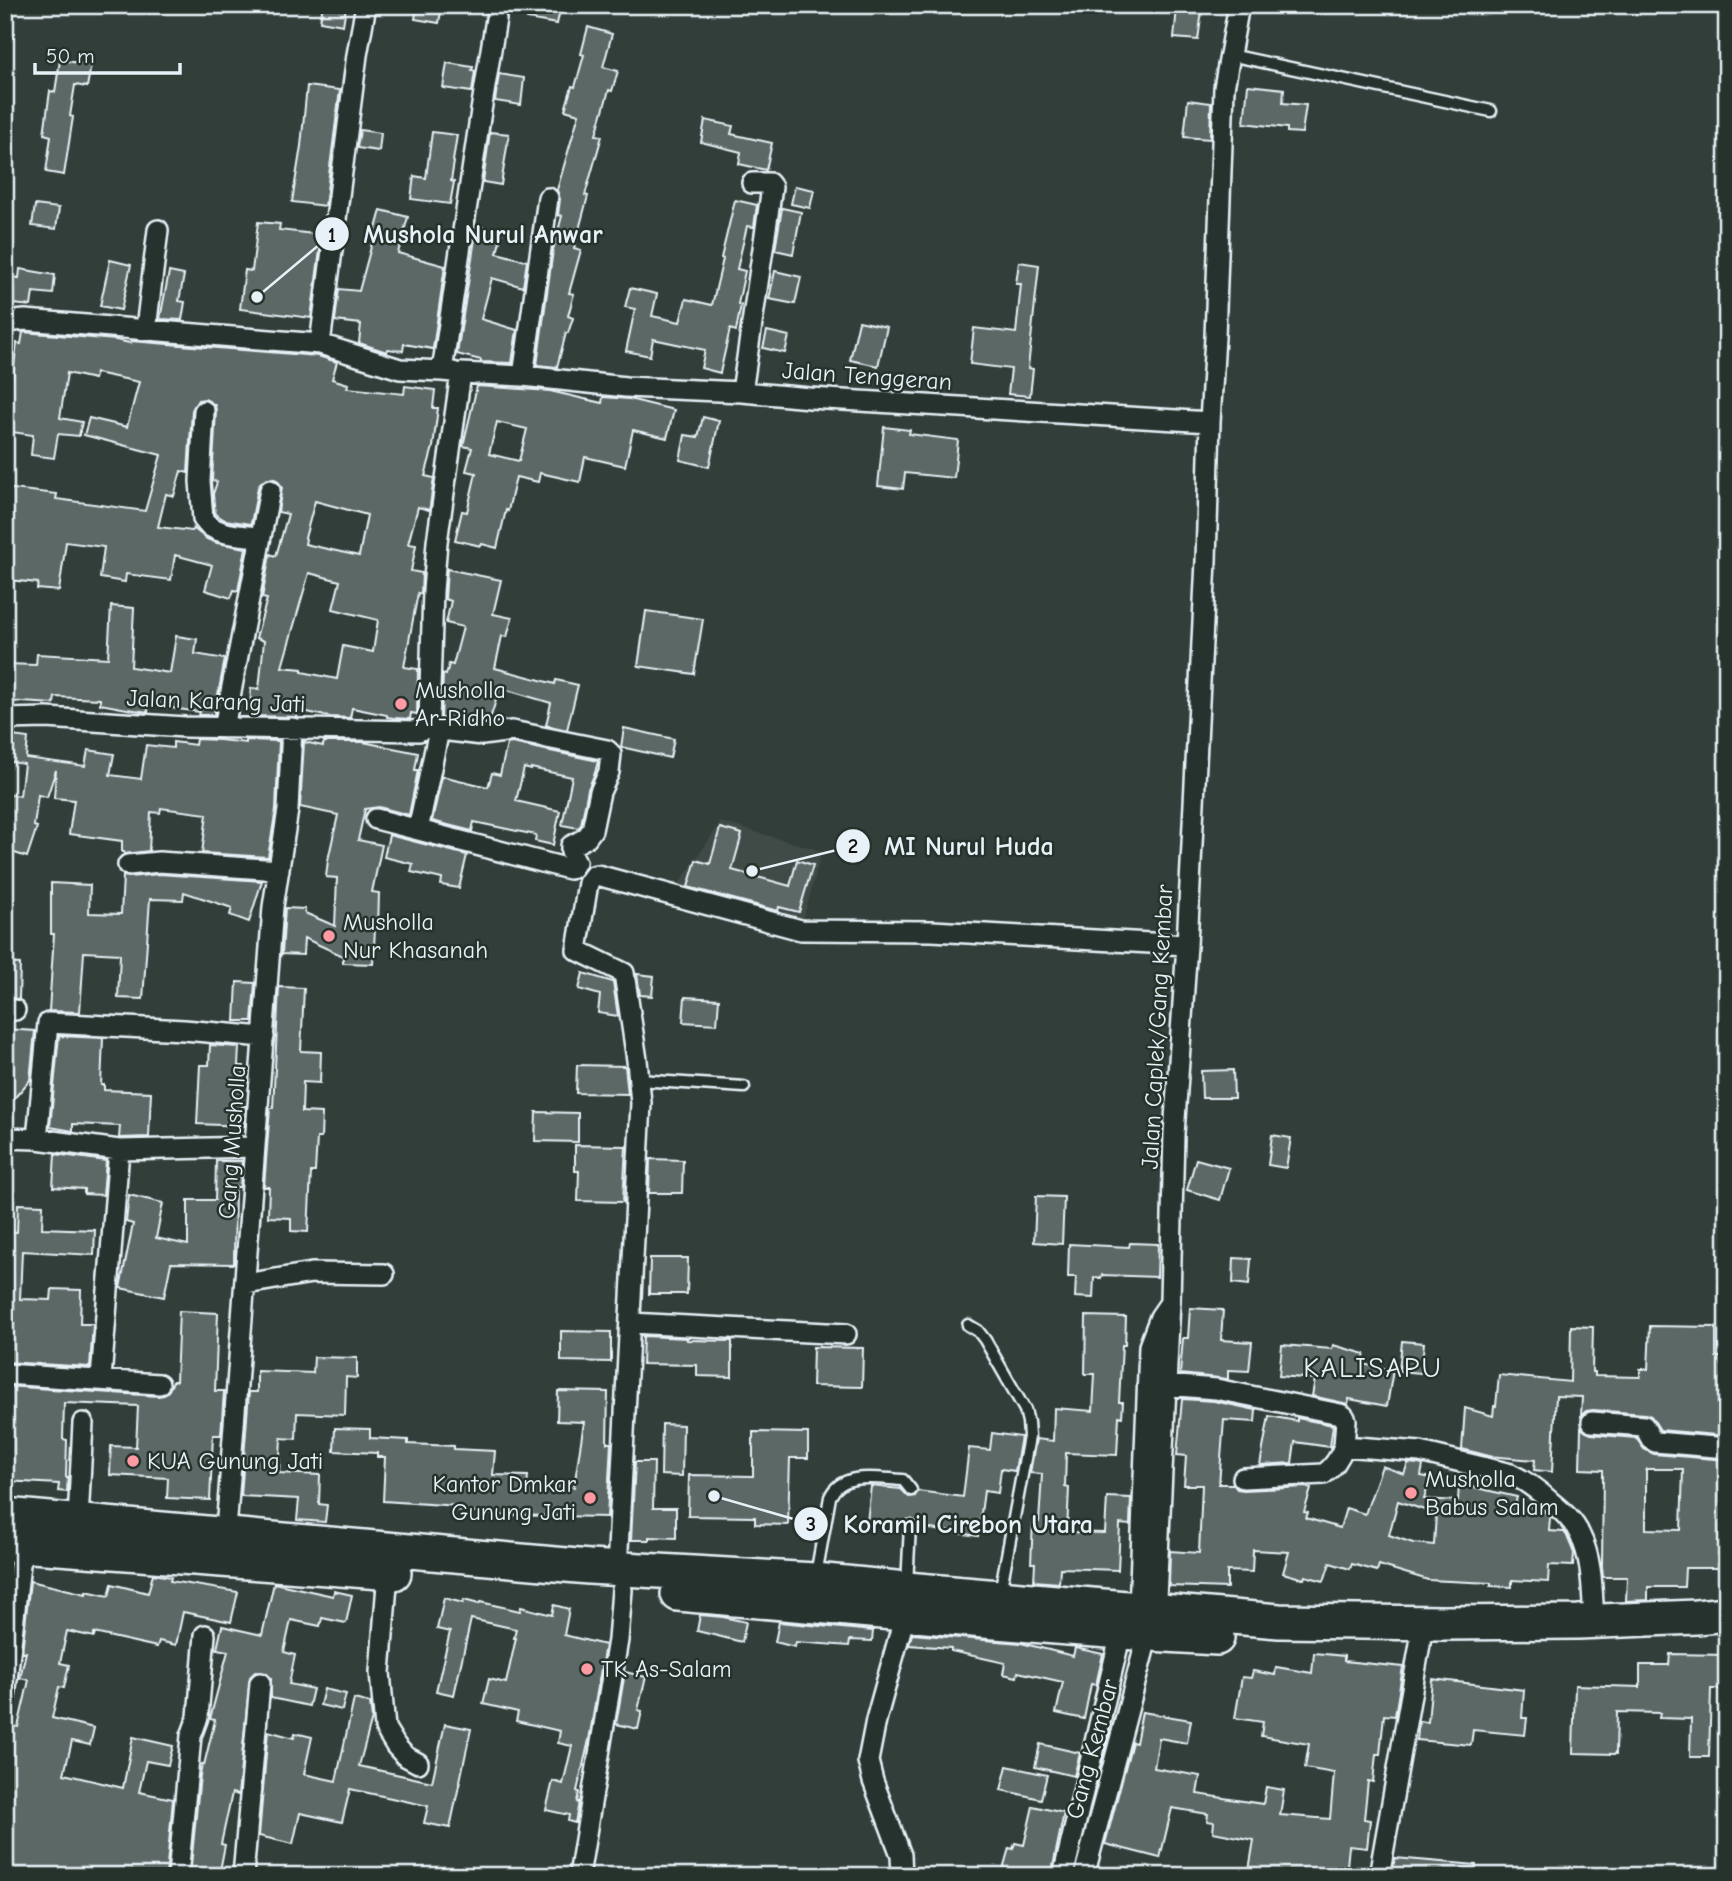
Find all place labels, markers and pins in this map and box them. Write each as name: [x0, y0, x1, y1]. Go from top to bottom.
callout: Mushola Nurul Anwar: [315, 211, 617, 258]
place label: Musholla Ar-Ridho: [415, 676, 506, 732]
marker: Musholla Ar-Ridho: [393, 696, 409, 712]
callout: MI Nurul Huda: [836, 822, 1068, 869]
place label: Musholla Nur Khasanah: [343, 908, 488, 964]
marker: Musholla Nur Khasanah: [321, 928, 337, 944]
place label: KUA Gunung Jati: [147, 1447, 323, 1475]
marker: KUA Gunung Jati: [125, 1453, 141, 1469]
place label: Musholla Babus Salam: [1425, 1465, 1559, 1521]
place label: Kantor Dmkar Gunung Jati: [433, 1470, 576, 1526]
marker: Musholla Babus Salam: [1403, 1485, 1419, 1501]
marker: Kantor Dmkar Gunung Jati: [582, 1490, 598, 1506]
callout: Koramil Cirebon Utara: [794, 1501, 1106, 1548]
place label: TK As-Salam: [601, 1655, 732, 1683]
marker: TK As-Salam: [579, 1661, 595, 1677]

